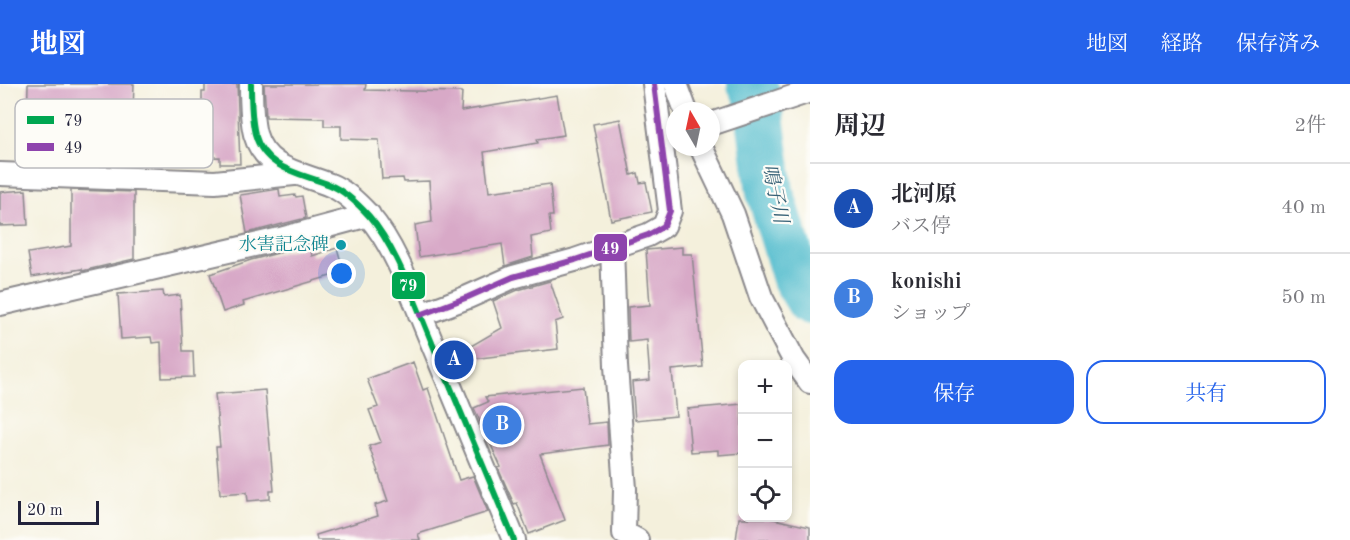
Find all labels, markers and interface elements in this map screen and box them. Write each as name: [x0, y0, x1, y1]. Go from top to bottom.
text: 地図: [30, 32, 86, 60]
text: 地図: [1086, 34, 1128, 55]
text: 経路: [1161, 34, 1203, 55]
text: 保存済み: [1236, 34, 1320, 55]
legend: [15, 99, 213, 168]
north arrow: [666, 102, 720, 156]
text: 79: [64, 114, 83, 130]
text: 周辺: [834, 114, 886, 140]
text: 2件: [1294, 116, 1326, 136]
text: 49: [64, 141, 83, 157]
water label: 鳴子川: [758, 162, 792, 227]
text: 北河原: [891, 184, 957, 206]
text: A: [846, 198, 861, 218]
text: 40 m: [1281, 198, 1326, 218]
text: バス停: [891, 217, 951, 237]
line badge: 49: [593, 233, 628, 262]
place label: 水害記念碑: [239, 234, 329, 254]
marker: 水害記念碑: [334, 238, 348, 252]
text: 49: [601, 242, 619, 258]
your location: [327, 259, 356, 288]
line badge: 79: [391, 271, 426, 300]
text: konishi: [891, 271, 961, 293]
text: 79: [399, 279, 417, 295]
text: B: [846, 288, 861, 308]
text: 50 m: [1281, 288, 1326, 308]
text: ショップ: [891, 304, 971, 324]
pin: A: [434, 338, 474, 382]
map controls: [738, 360, 792, 522]
button: +: [738, 360, 792, 414]
button: 保存: [834, 360, 1074, 424]
button: 共有: [1086, 360, 1326, 424]
pin: B: [482, 402, 522, 448]
button: −: [738, 414, 792, 468]
button: locate: [738, 468, 792, 522]
scale bar: [18, 498, 99, 526]
text: 20 m: [27, 503, 63, 519]

